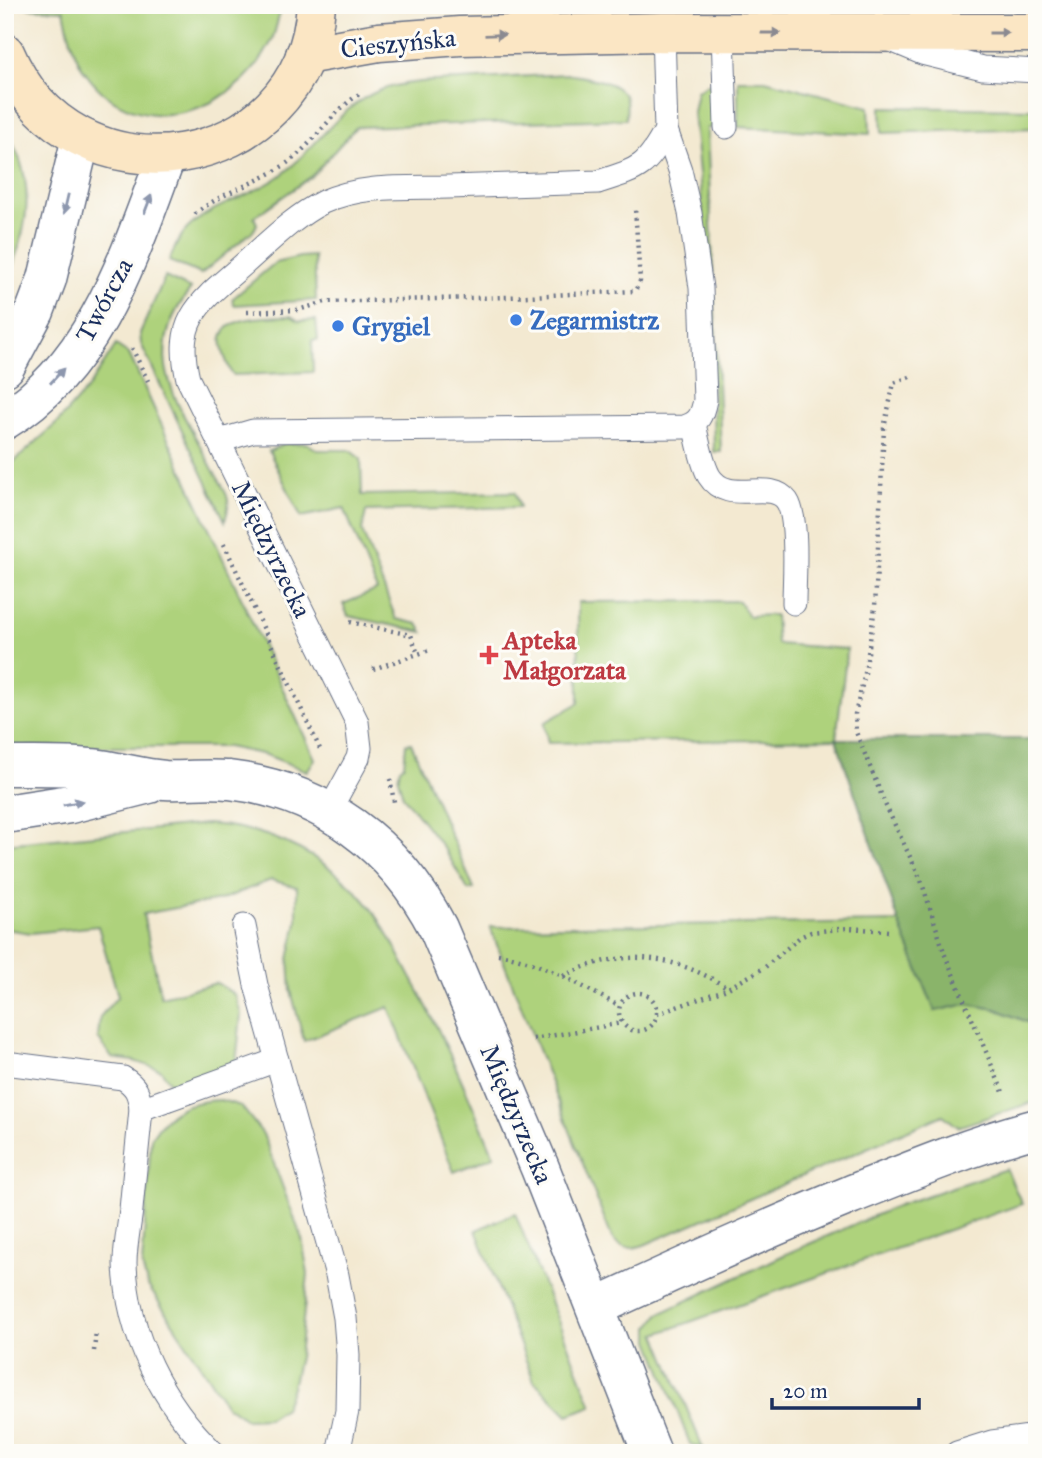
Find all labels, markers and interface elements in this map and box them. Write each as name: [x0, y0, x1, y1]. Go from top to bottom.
street label: Cieszyńska: [339, 21, 457, 65]
one-way arrow: [760, 27, 782, 39]
one-way arrow: [988, 27, 1010, 39]
one-way arrow: [484, 29, 506, 41]
one-way arrow: [60, 193, 71, 215]
one-way arrow: [143, 194, 154, 215]
street label: Twórcza: [68, 252, 140, 348]
place label: Zegarmistrz: [530, 304, 659, 337]
place label: Grygiel: [352, 310, 431, 343]
marker: Zegarmistrz: [508, 312, 524, 328]
marker: Grygiel: [330, 318, 346, 334]
one-way arrow: [48, 368, 64, 385]
street label: Międzyrzecka: [225, 475, 319, 623]
place label: Apteka Małgorzata: [501, 624, 627, 687]
marker: Apteka Małgorzata: [481, 647, 497, 663]
one-way arrow: [62, 798, 84, 809]
street label: Międzyrzecka: [473, 1039, 561, 1189]
scale bar: [772, 1367, 920, 1411]
text: 20 m: [783, 1378, 828, 1404]

